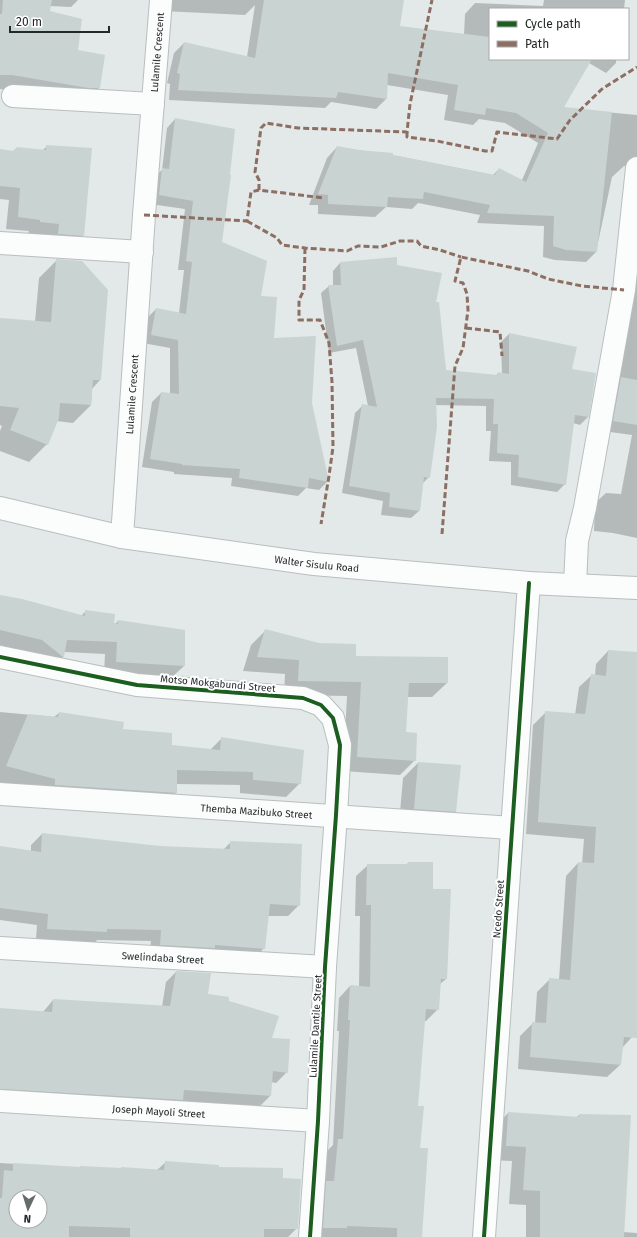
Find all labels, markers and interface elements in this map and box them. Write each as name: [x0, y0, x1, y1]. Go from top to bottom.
scale bar: [10, 8, 109, 34]
legend: [489, 8, 629, 60]
street label: Lulamile Crescent: [149, 12, 167, 93]
text: 20 m: [16, 15, 42, 29]
text: Cycle path: [525, 17, 581, 31]
text: Path: [525, 37, 549, 51]
street label: Lulamile Crescent: [124, 354, 141, 435]
street label: Walter Sisulu Road: [274, 554, 359, 575]
street label: Motso Mokgabundi Street: [160, 673, 276, 695]
street label: Themba Mazibuko Street: [200, 802, 313, 822]
street label: Ncedo Street: [491, 879, 507, 939]
street label: Swelindaba Street: [121, 950, 204, 967]
street label: Lulamile Dantile Street: [307, 974, 325, 1078]
street label: Joseph Mayoli Street: [112, 1103, 206, 1121]
north arrow: [8, 1189, 48, 1229]
text: N: [23, 1212, 31, 1225]

